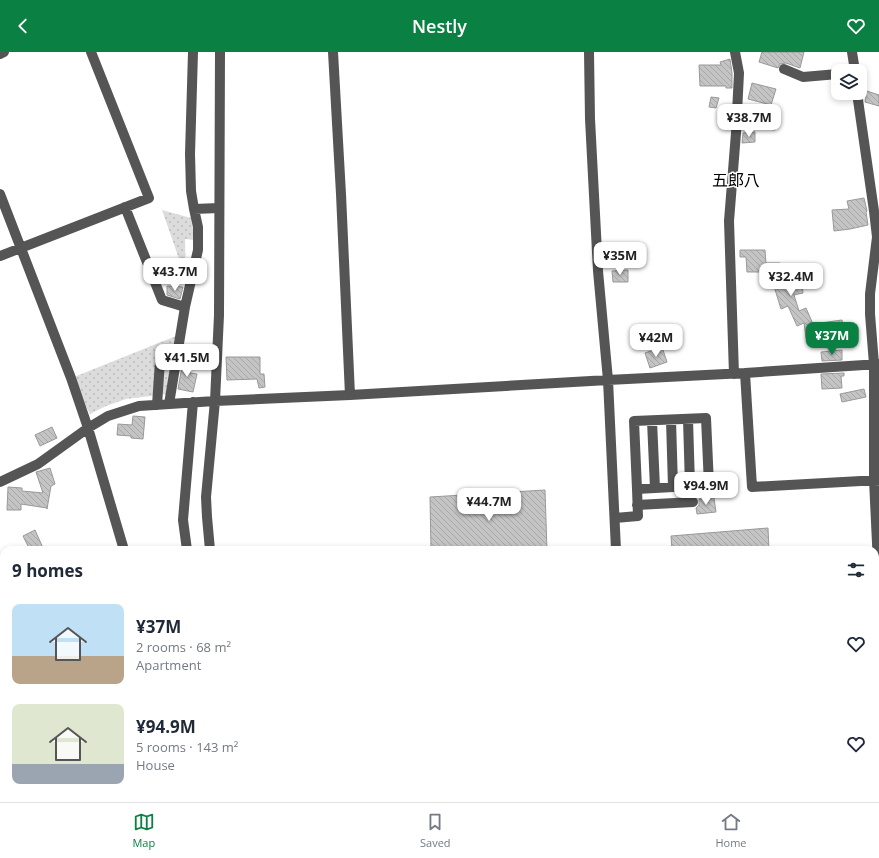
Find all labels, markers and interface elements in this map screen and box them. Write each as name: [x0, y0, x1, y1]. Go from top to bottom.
text: Nestly: [412, 14, 467, 38]
icon: back: [12, 15, 34, 37]
icon: heart: [845, 15, 867, 37]
map controls: [831, 64, 867, 100]
button: layers: [831, 64, 867, 100]
pin: ¥38.7M: [716, 104, 782, 138]
text: ¥38.7M: [726, 108, 772, 126]
district label: 五郎八: [712, 169, 760, 191]
pin: ¥35M: [596, 242, 644, 276]
text: ¥35M: [603, 246, 637, 264]
pin: ¥43.7M: [142, 258, 208, 292]
text: ¥43.7M: [152, 262, 198, 280]
pin: ¥32.4M: [758, 263, 824, 297]
text: ¥32.4M: [768, 267, 814, 285]
pin: ¥37M: [808, 322, 856, 356]
pin: ¥42M: [632, 324, 680, 358]
text: ¥37M: [815, 326, 849, 344]
text: ¥42M: [639, 328, 673, 346]
pin: ¥41.5M: [154, 344, 220, 378]
text: ¥41.5M: [164, 348, 210, 366]
pin: ¥94.9M: [673, 472, 739, 506]
text: ¥94.9M: [683, 476, 729, 494]
pin: ¥44.7M: [456, 488, 522, 522]
text: ¥44.7M: [466, 492, 512, 510]
text: 9 homes: [12, 559, 83, 582]
icon: filters: [845, 559, 867, 581]
text: ¥37M: [136, 615, 181, 638]
icon: home: [44, 620, 92, 668]
icon: heart: [845, 633, 867, 655]
text: 2 rooms · 68 m²: [136, 638, 231, 656]
text: Apartment: [136, 656, 201, 674]
text: ¥94.9M: [136, 715, 196, 738]
icon: home: [44, 720, 92, 768]
icon: heart: [845, 733, 867, 755]
text: 5 rooms · 143 m²: [136, 738, 238, 756]
text: House: [136, 756, 175, 774]
tab: Map: [132, 811, 155, 850]
tab: Saved: [420, 811, 451, 850]
tab: Home: [715, 811, 747, 850]

